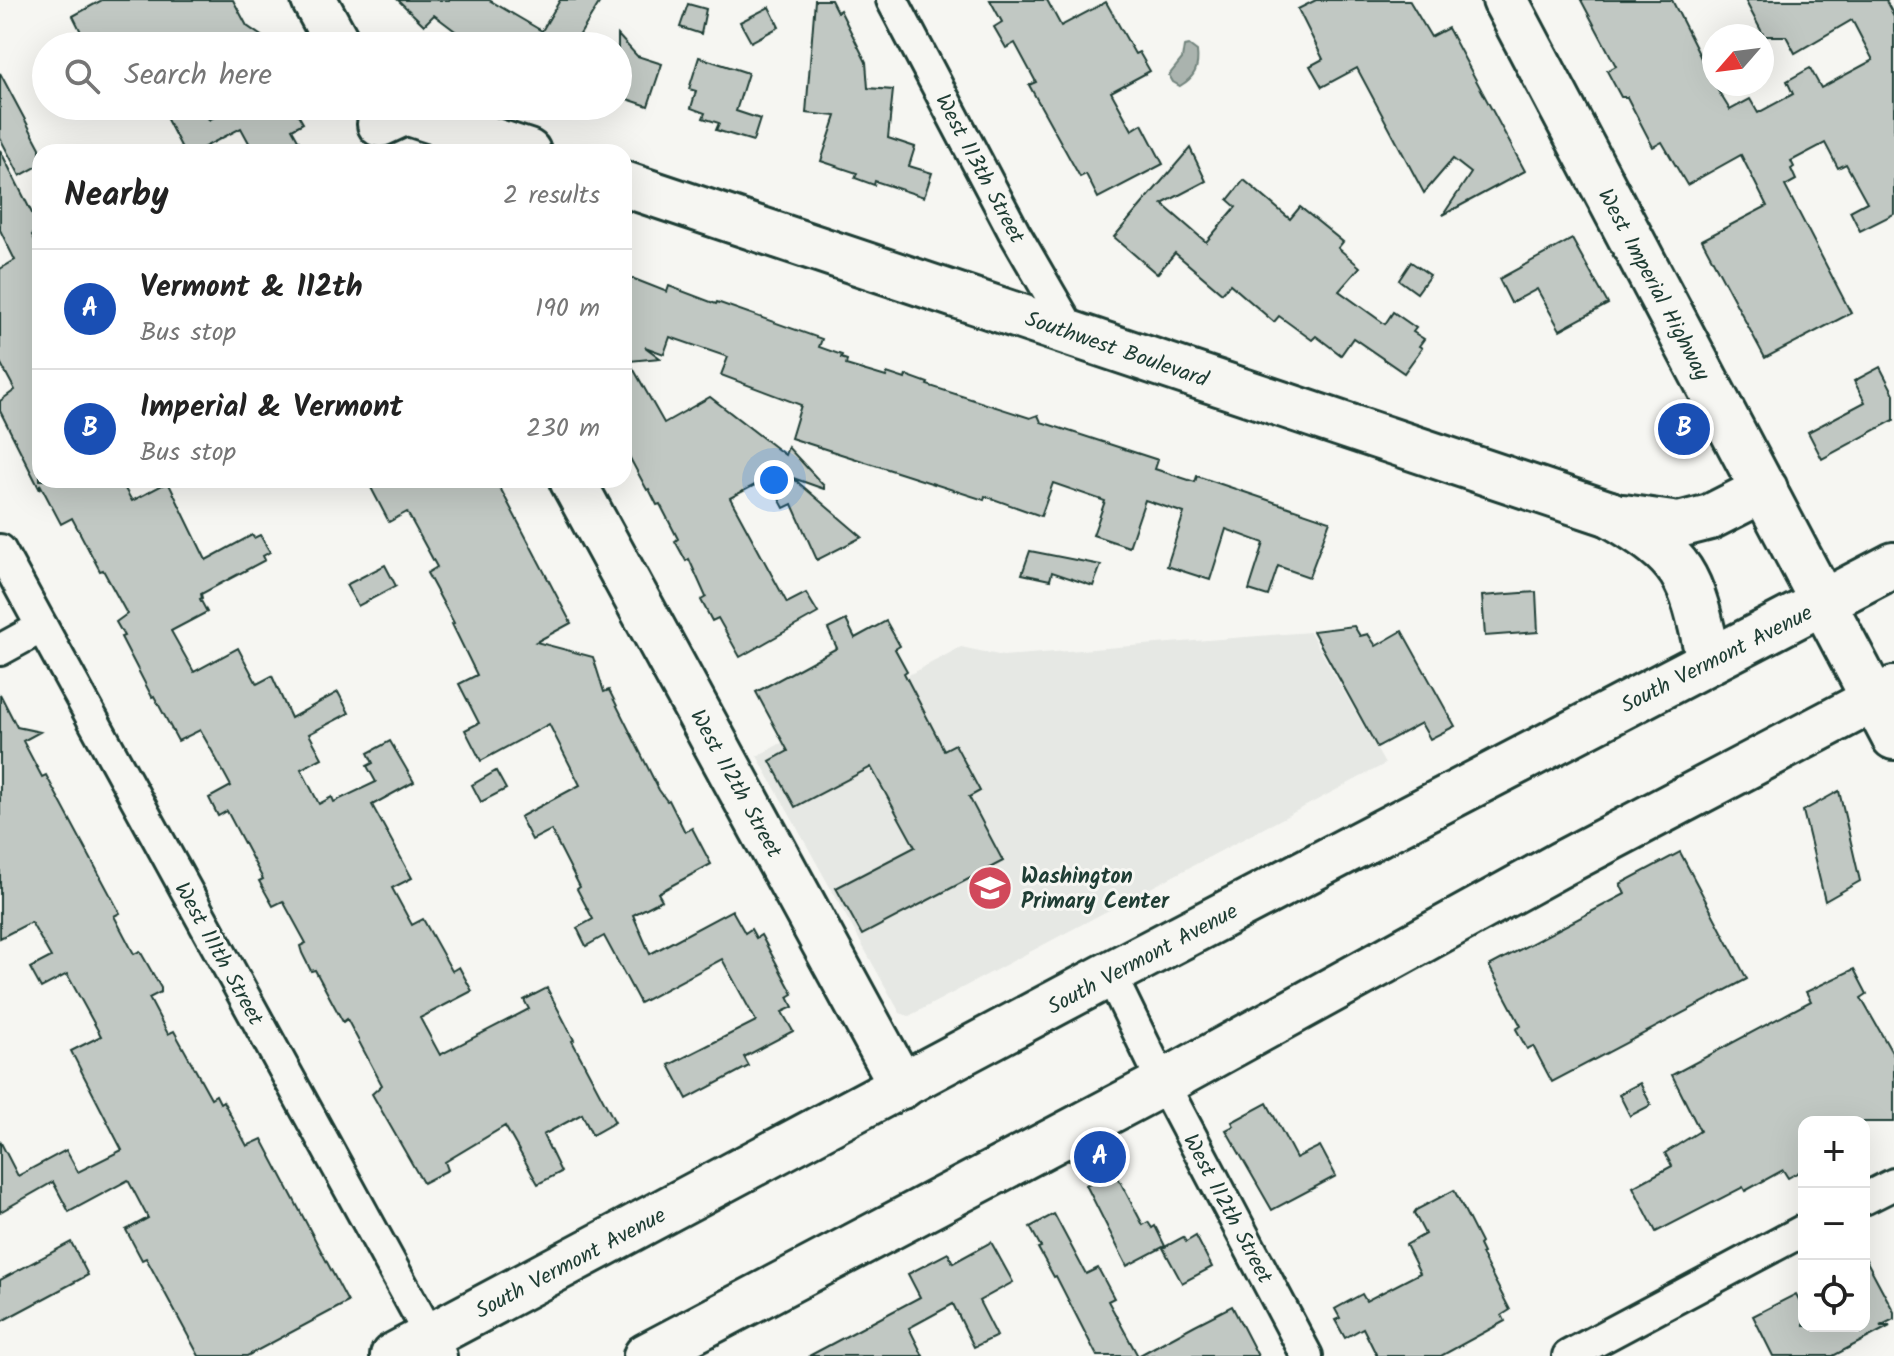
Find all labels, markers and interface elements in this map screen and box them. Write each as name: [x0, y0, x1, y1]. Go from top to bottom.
north arrow: [1702, 24, 1774, 96]
search box: [32, 32, 632, 120]
text: Search here: [124, 52, 272, 100]
icon: search: [60, 54, 104, 98]
street label: West 113th Street: [925, 88, 1033, 251]
text: Nearby: [64, 169, 169, 223]
text: 2 results: [503, 175, 600, 217]
street label: West Imperial Highway: [1587, 183, 1719, 388]
text: Vermont & 112th: [140, 264, 363, 312]
text: A: [82, 288, 98, 330]
text: 190 m: [535, 288, 600, 330]
street label: Southwest Boulevard: [1020, 303, 1213, 398]
text: Bus stop: [140, 312, 236, 354]
text: Imperial & Vermont: [140, 384, 403, 432]
pin: B: [1658, 399, 1710, 459]
text: B: [82, 408, 98, 450]
text: 230 m: [526, 408, 600, 450]
text: Bus stop: [140, 432, 236, 474]
your location: [754, 460, 794, 500]
street label: South Vermont Avenue: [1615, 597, 1819, 724]
street label: West 112th Street: [679, 703, 790, 865]
place label: Washington Primary Center: [1021, 860, 1170, 920]
school or university icon: Washington Primary Center: [966, 864, 1014, 912]
street label: West 111th Street: [164, 876, 272, 1033]
street label: South Vermont Avenue: [1042, 895, 1245, 1025]
map controls: [1798, 1116, 1870, 1332]
button: +: [1798, 1116, 1870, 1188]
pin: A: [1074, 1127, 1126, 1187]
street label: West 112th Street: [1173, 1128, 1281, 1291]
button: −: [1798, 1188, 1870, 1260]
street label: South Vermont Avenue: [470, 1199, 673, 1329]
button: locate: [1798, 1260, 1870, 1332]

